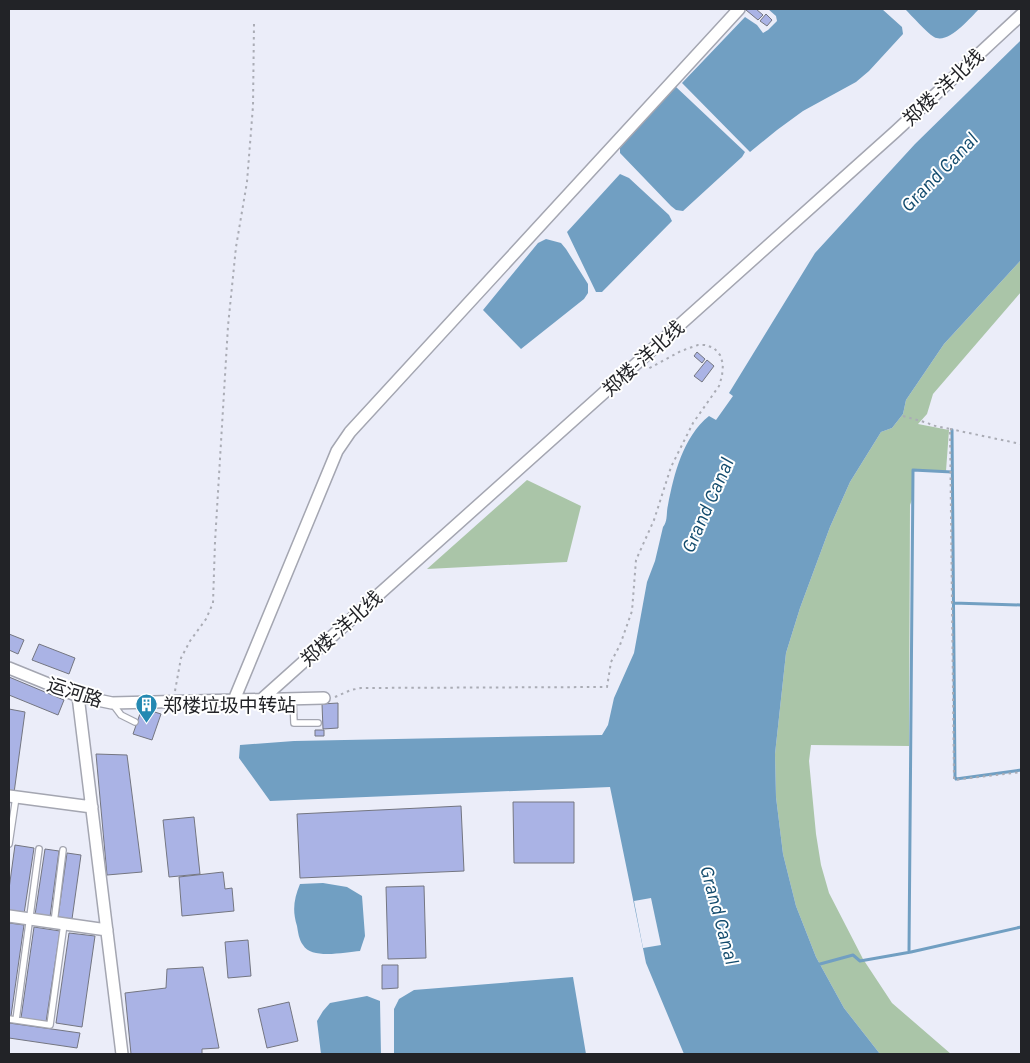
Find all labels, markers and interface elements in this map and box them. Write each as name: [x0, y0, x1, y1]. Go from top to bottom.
street label: 郑楼-洋北线: [899, 45, 988, 130]
water label: Grand Canal: [896, 128, 983, 217]
street label: 郑楼-洋北线: [599, 317, 689, 401]
water label: Grand Canal: [676, 454, 739, 556]
street label: 郑楼-洋北线: [297, 587, 387, 671]
street label: 运河路: [44, 674, 105, 712]
building icon: 郑楼垃圾中转站: [135, 693, 159, 724]
place label: 郑楼垃圾中转站: [163, 695, 296, 717]
water label: Grand Canal: [695, 863, 744, 967]

